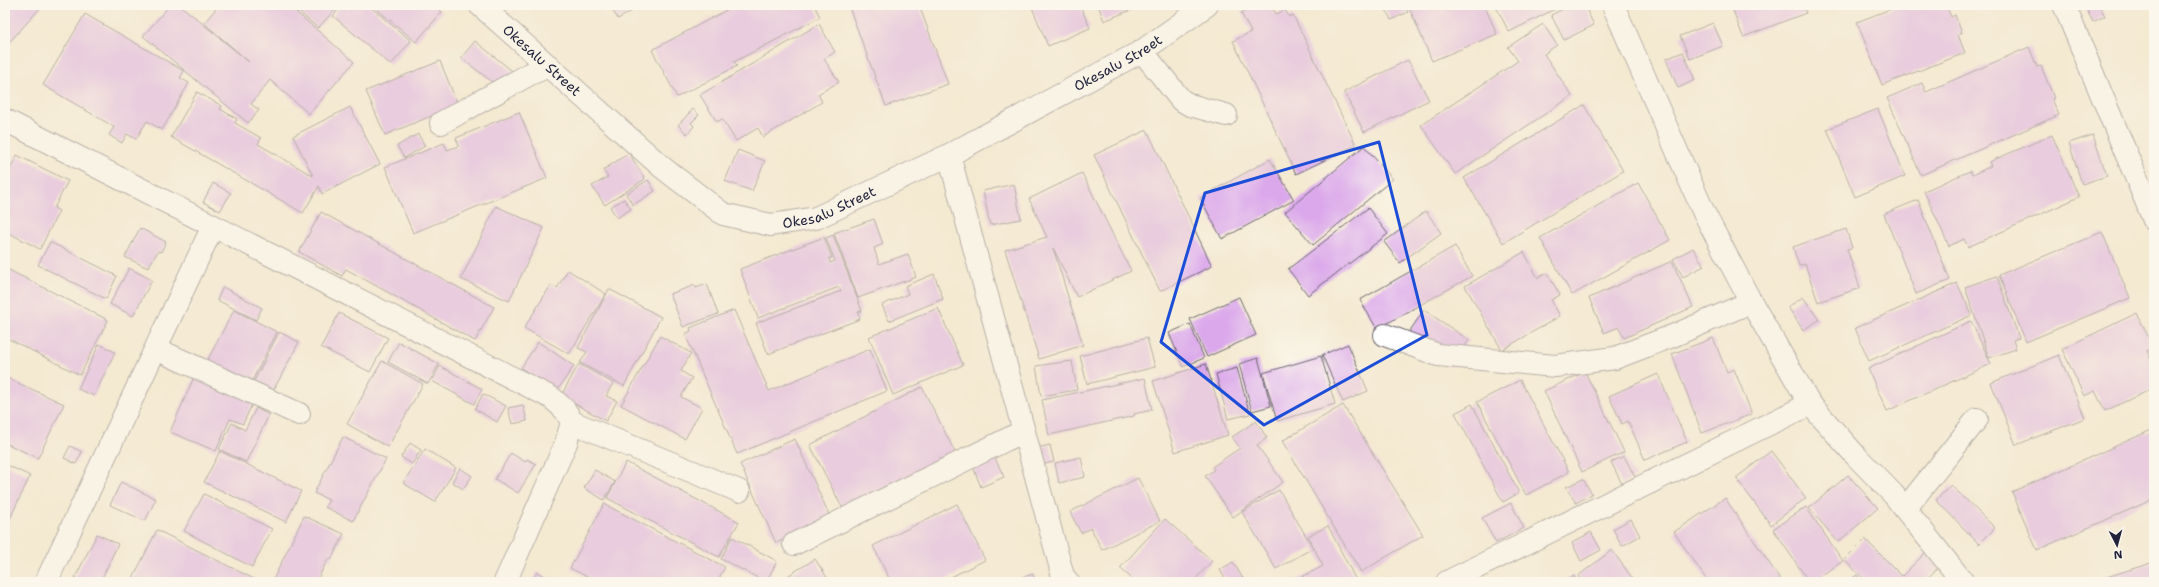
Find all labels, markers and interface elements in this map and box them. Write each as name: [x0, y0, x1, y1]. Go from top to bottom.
street label: Okesalu Street: [499, 21, 585, 100]
street label: Okesalu Street: [1071, 31, 1166, 95]
street label: Okesalu Street: [781, 182, 879, 232]
north arrow: [2097, 525, 2137, 565]
text: N: [2113, 547, 2123, 562]

